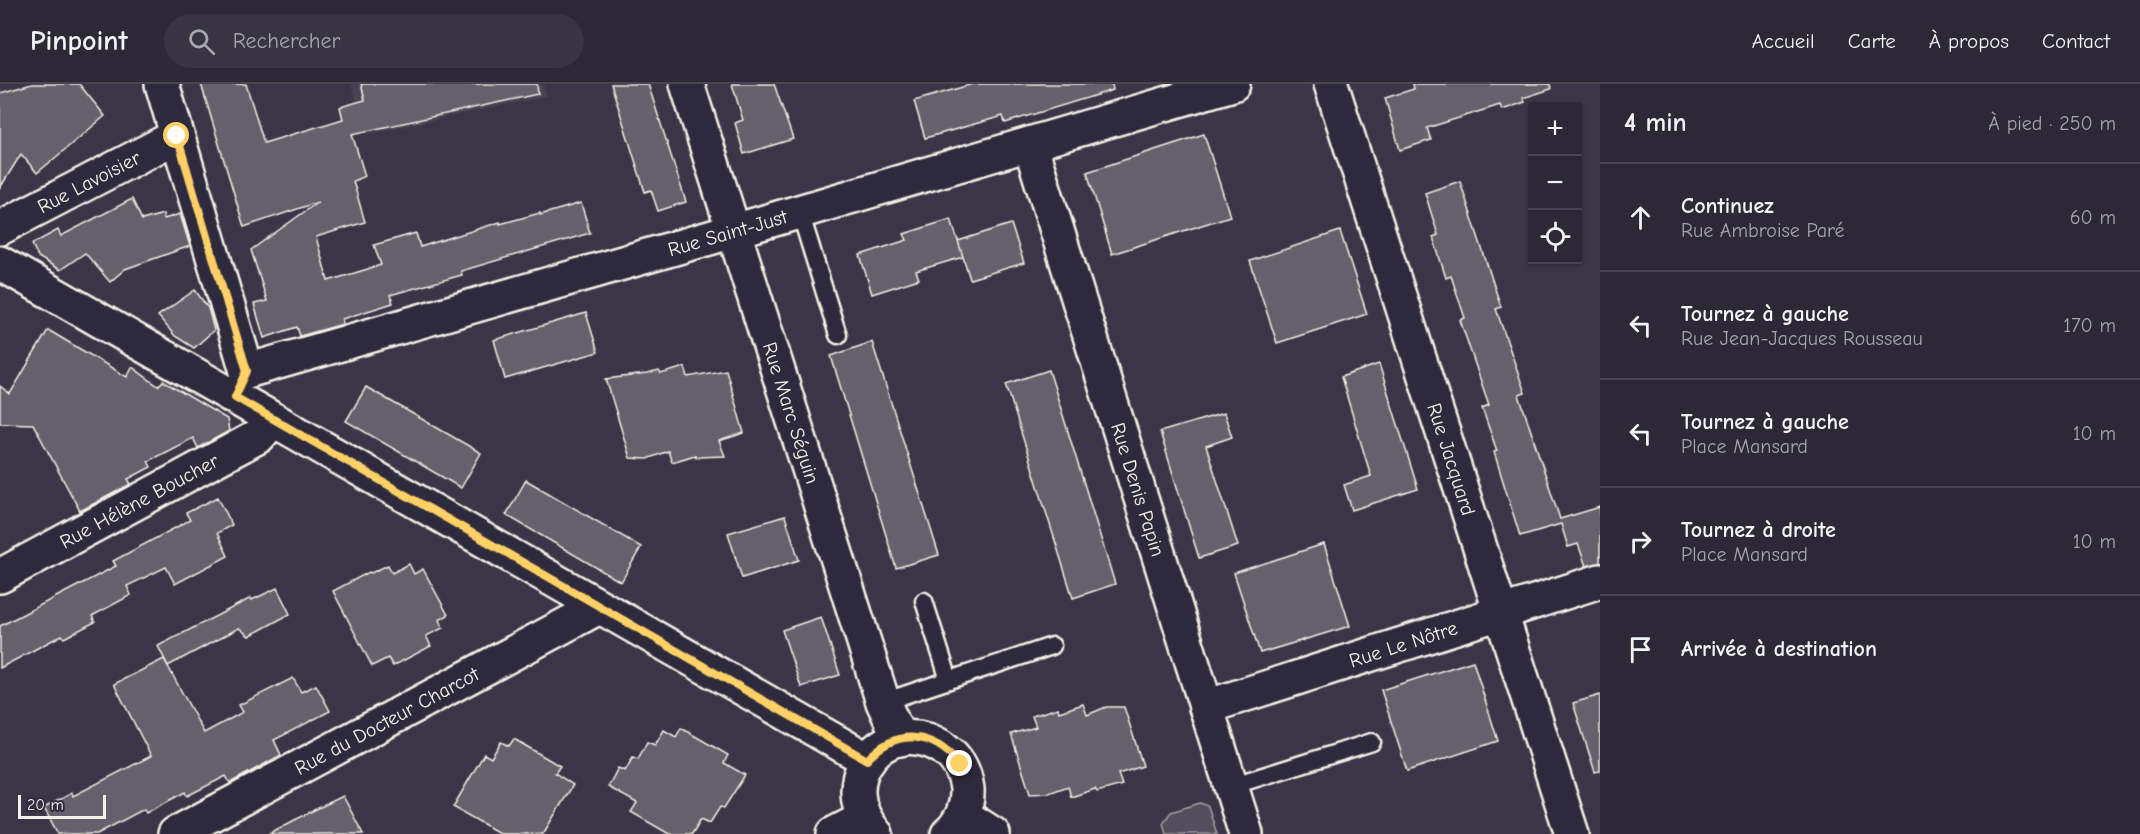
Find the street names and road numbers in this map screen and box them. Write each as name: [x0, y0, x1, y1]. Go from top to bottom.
street label: Rue Lavoisier: [33, 146, 144, 218]
street label: Rue Saint-Just: [665, 204, 791, 261]
street label: Rue Marc Séguin: [758, 339, 825, 486]
street label: Rue Jacquard: [1423, 400, 1480, 518]
street label: Rue Denis Papin: [1106, 420, 1170, 559]
street label: Rue Hélène Boucher: [56, 449, 222, 553]
street label: Rue Le Nôtre: [1346, 616, 1460, 672]
street label: Rue du Docteur Charcot: [290, 661, 484, 779]

